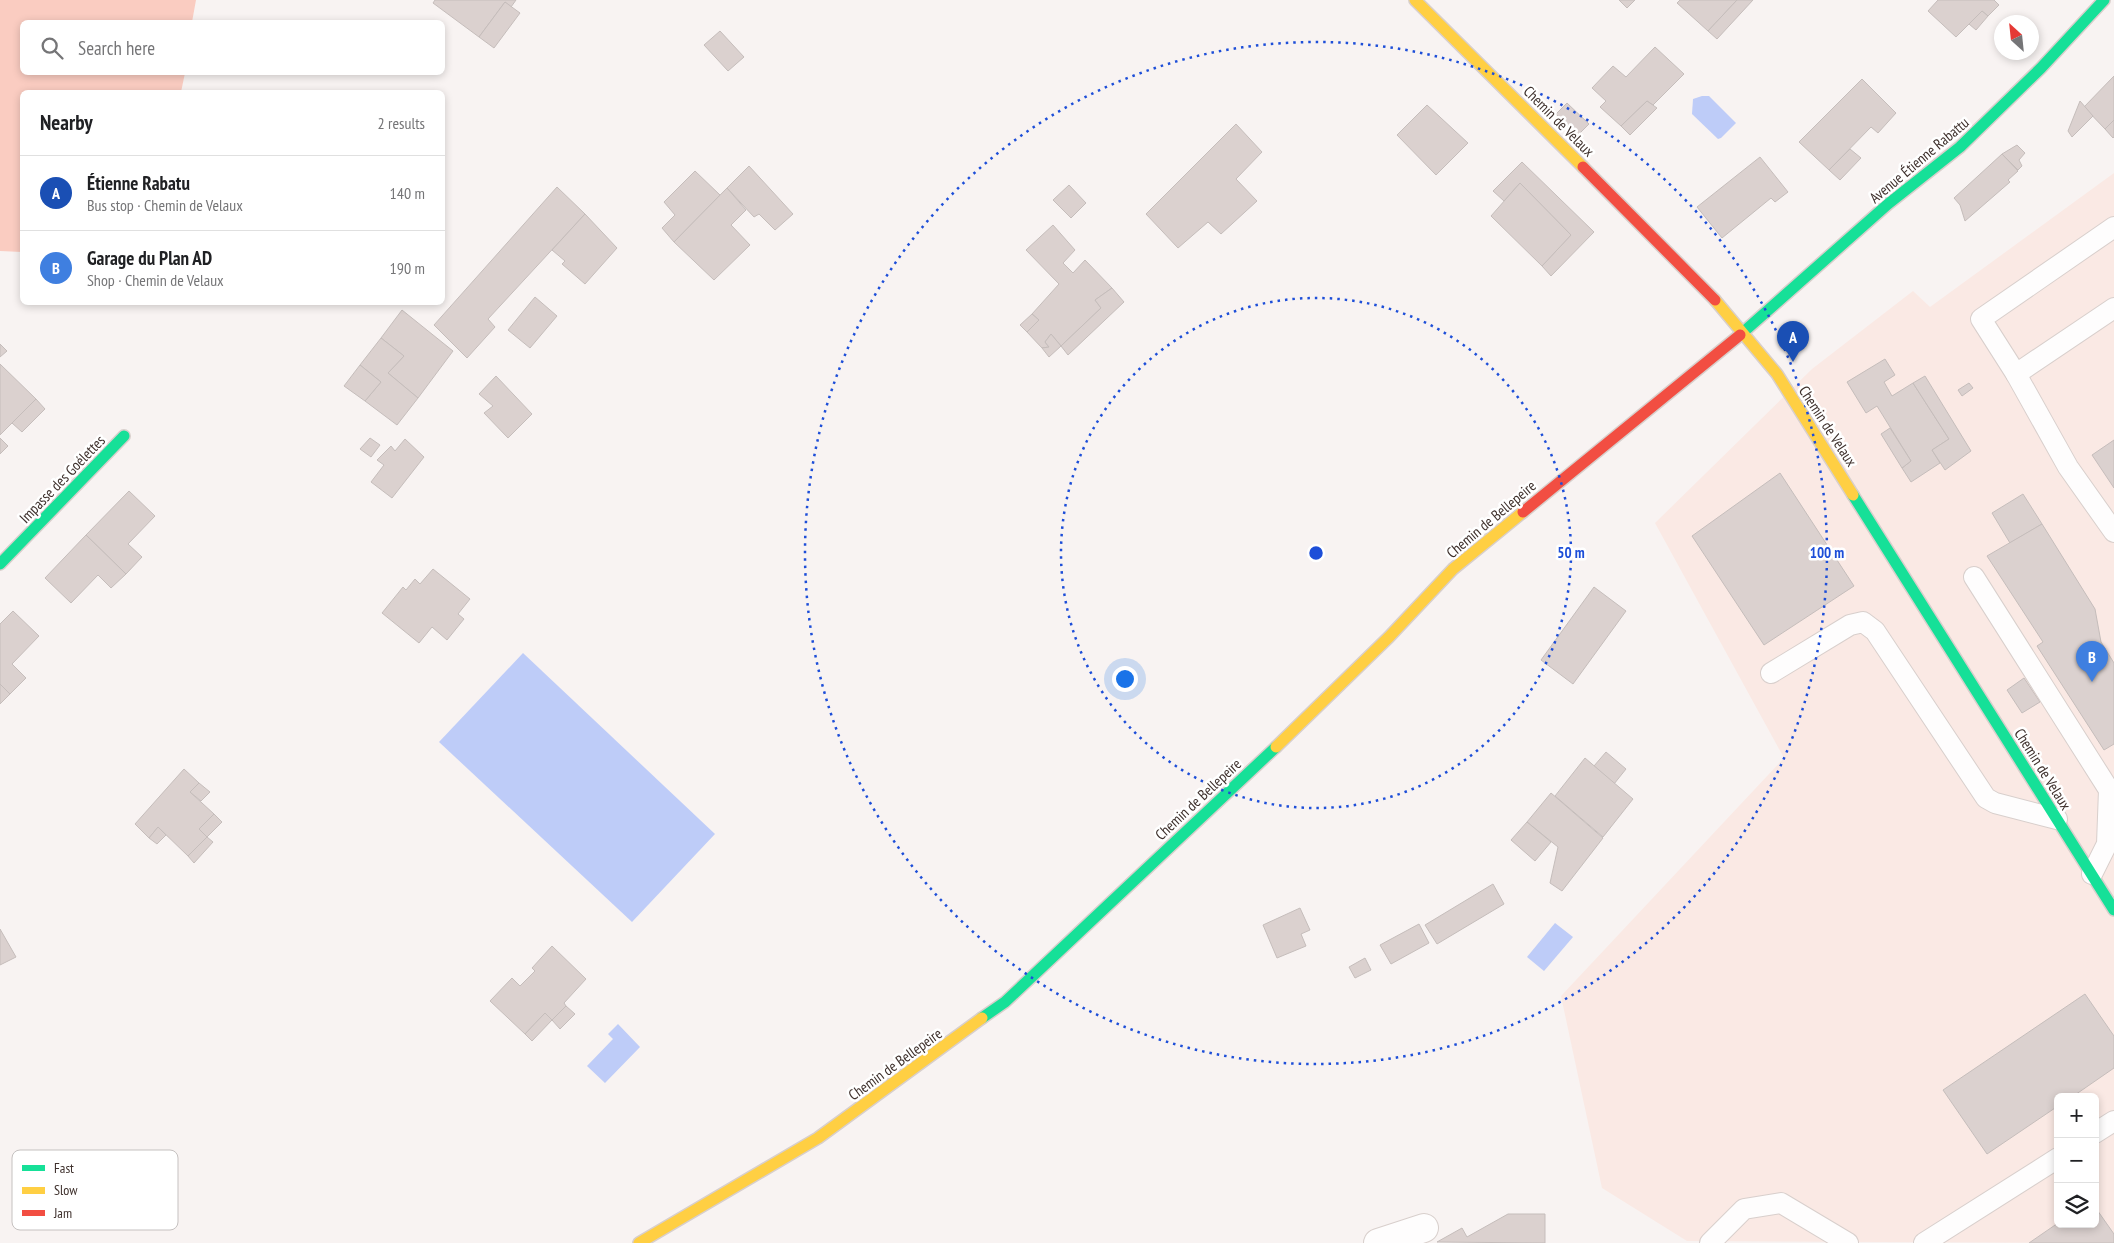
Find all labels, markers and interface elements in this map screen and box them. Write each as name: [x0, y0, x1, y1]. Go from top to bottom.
north arrow: [1994, 15, 2039, 60]
search box: [20, 20, 445, 75]
icon: search: [38, 34, 66, 62]
text: Search here: [78, 36, 155, 60]
street label: Chemin de Velaux: [1520, 82, 1598, 160]
text: Nearby: [40, 109, 93, 136]
text: 2 results: [378, 113, 425, 133]
street label: Avenue Étienne Rabattu: [1865, 113, 1973, 207]
text: Étienne Rabatu: [87, 171, 190, 195]
text: A: [52, 183, 60, 203]
text: 140 m: [390, 183, 425, 203]
text: Bus stop · Chemin de Velaux: [87, 195, 243, 215]
text: Garage du Plan AD: [87, 246, 212, 270]
text: B: [52, 258, 60, 278]
text: 190 m: [390, 258, 425, 278]
text: Shop · Chemin de Velaux: [87, 270, 224, 290]
pin: A: [1777, 321, 1809, 362]
street label: Chemin de Velaux: [1795, 382, 1861, 470]
street label: Impasse des Goélettes: [15, 431, 109, 527]
street label: Chemin de Bellepeire: [1442, 476, 1540, 562]
text: 50 m: [1557, 543, 1585, 562]
text: 100 m: [1810, 543, 1844, 562]
centre of rings: [1307, 544, 1325, 562]
pin: B: [2076, 641, 2108, 682]
your location: [1112, 666, 1138, 692]
street label: Chemin de Velaux: [2010, 725, 2076, 813]
street label: Chemin de Bellepeire: [1151, 754, 1245, 844]
street label: Chemin de Bellepeire: [844, 1024, 946, 1104]
map controls: [2054, 1093, 2099, 1228]
button: +: [2054, 1093, 2099, 1138]
button: −: [2054, 1138, 2099, 1183]
legend: [12, 1150, 178, 1230]
text: Fast: [54, 1159, 74, 1177]
text: Slow: [54, 1181, 78, 1199]
button: layers: [2054, 1183, 2099, 1228]
text: Jam: [53, 1204, 72, 1222]

